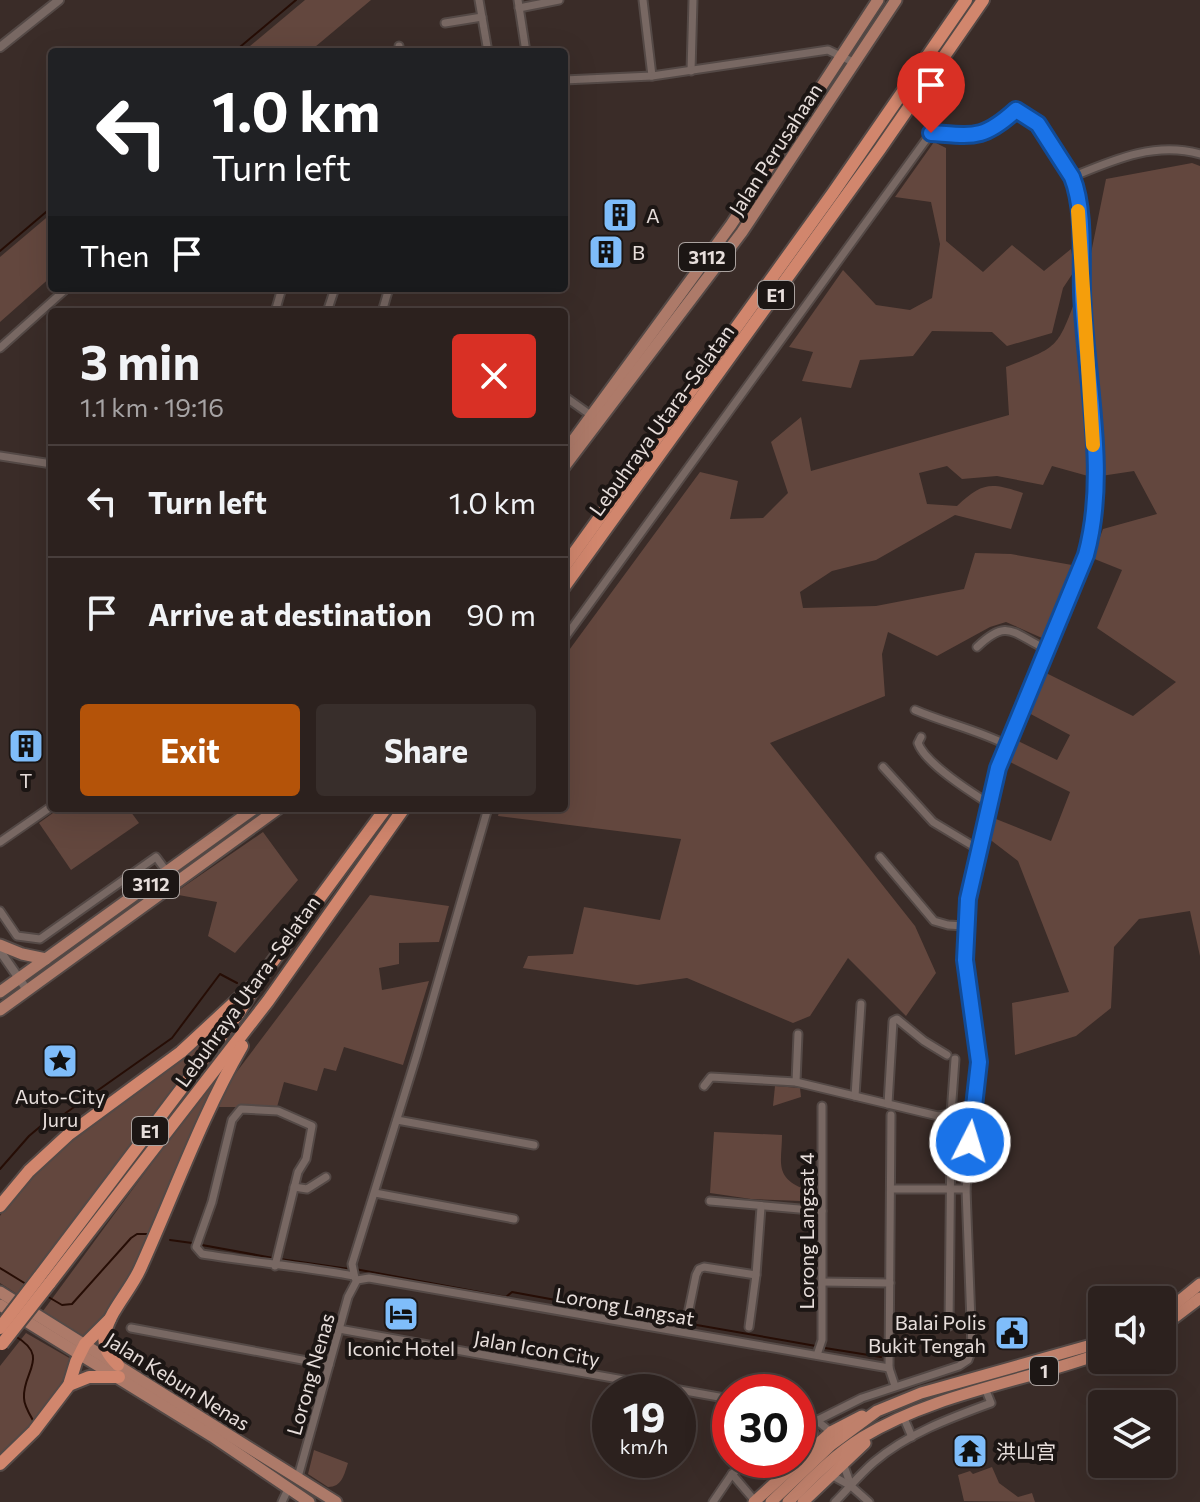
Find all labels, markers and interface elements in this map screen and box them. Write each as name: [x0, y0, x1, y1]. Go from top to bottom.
pin: [897, 51, 965, 133]
icon: arrive: [909, 63, 953, 107]
text: 1.0 km: [212, 75, 380, 144]
street label: Jalan Perusahaan: [723, 79, 827, 219]
icon: left: [80, 80, 184, 184]
text: Turn left: [212, 144, 351, 188]
building icon: A: [601, 196, 639, 234]
place label: A: [646, 203, 660, 227]
icon: arrive: [165, 232, 209, 276]
building icon: B: [587, 233, 625, 271]
text: Then: [80, 236, 149, 273]
place label: B: [632, 240, 645, 264]
road number: 3112: [679, 243, 735, 271]
road number: E1: [758, 281, 794, 309]
street label: Lebuhraya Utara–Selatan: [584, 320, 738, 520]
text: 3 min: [80, 331, 200, 390]
button: close: [452, 334, 536, 418]
text: 1.1 km · 19:16: [80, 391, 224, 422]
icon: left: [80, 479, 124, 523]
text: Turn left: [148, 483, 267, 520]
text: 1.0 km: [449, 483, 536, 520]
icon: arrive: [80, 591, 124, 635]
text: Arrive at destination: [148, 595, 432, 632]
text: 90 m: [466, 595, 536, 632]
button: Exit: [80, 704, 300, 796]
button: Share: [316, 704, 536, 796]
building icon: T: [7, 727, 45, 765]
place label: T: [20, 768, 33, 792]
road number: 3112: [123, 870, 179, 898]
street label: Lebuhraya Utara–Selatan: [170, 891, 324, 1091]
place icon: Auto-City Juru: [41, 1042, 79, 1080]
place label: Auto-City Juru: [15, 1084, 105, 1131]
position arrow: [928, 1100, 1012, 1184]
road number: E1: [132, 1117, 168, 1145]
street label: Lorong Langsat 4: [794, 1153, 818, 1309]
street label: Lorong Langsat: [553, 1282, 697, 1330]
map controls: [1088, 1286, 1176, 1478]
button: sound: [1088, 1286, 1176, 1374]
hotel icon: Iconic Hotel: [382, 1295, 420, 1333]
street label: Lorong Nenas: [281, 1310, 339, 1438]
place label: Balai Polis Bukit Tengah: [868, 1310, 986, 1357]
public building icon: Balai Polis Bukit Tengah: [993, 1314, 1031, 1352]
street label: Jalan Icon City: [472, 1325, 602, 1371]
street label: Jalan Kebun Nenas: [102, 1327, 254, 1435]
place label: Iconic Hotel: [347, 1336, 455, 1360]
road number: 1: [1030, 1357, 1058, 1385]
speed limit sign: 30: [712, 1374, 816, 1478]
button: layers: [1088, 1390, 1176, 1478]
text: 19: [623, 1391, 665, 1440]
temple icon: 洪山宫: [951, 1432, 989, 1470]
text: km/h: [620, 1434, 668, 1458]
place label: 洪山宫: [996, 1439, 1056, 1463]

